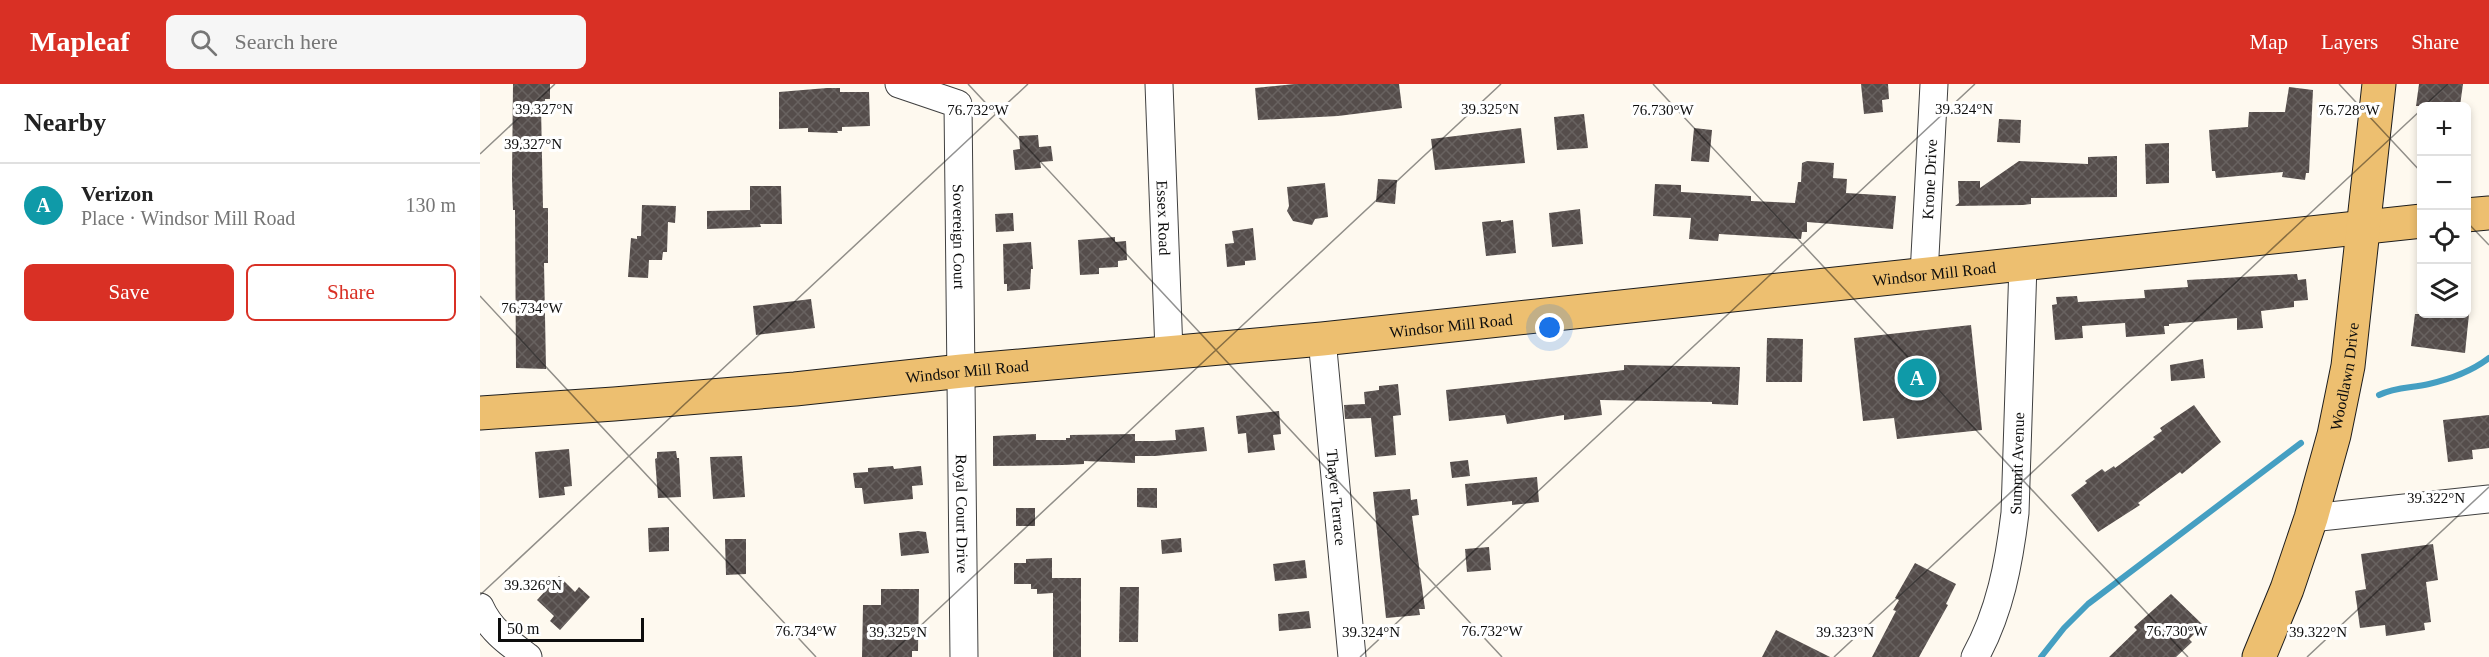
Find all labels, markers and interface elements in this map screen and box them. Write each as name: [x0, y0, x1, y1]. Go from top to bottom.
search box: [166, 15, 586, 69]
text: Mapleaf: [30, 26, 130, 57]
icon: search: [187, 26, 220, 59]
text: Search here: [235, 29, 338, 54]
text: Map: [2250, 30, 2288, 54]
text: Layers: [2321, 30, 2378, 54]
text: Share: [2411, 30, 2459, 54]
text: 39.327°N: [515, 101, 573, 117]
text: 39.325°N: [1461, 101, 1519, 117]
text: 39.324°N: [1935, 101, 1993, 117]
text: 76.732°W: [947, 102, 1010, 118]
text: 76.730°W: [1632, 102, 1695, 118]
text: 76.728°W: [2318, 102, 2381, 118]
map controls: [2417, 102, 2471, 318]
button: +: [2417, 102, 2471, 156]
text: Nearby: [24, 108, 106, 137]
text: 39.327°N: [504, 136, 562, 152]
street label: Krone Drive: [1918, 139, 1940, 220]
button: −: [2417, 156, 2471, 210]
street label: Essex Road: [1154, 180, 1174, 256]
text: Verizon: [81, 181, 154, 206]
street label: Sovereign Court: [950, 184, 969, 290]
text: A: [36, 194, 51, 216]
text: 130 m: [405, 194, 456, 216]
text: Place · Windsor Mill Road: [81, 207, 295, 229]
button: locate: [2417, 210, 2471, 264]
street label: Windsor Mill Road: [1872, 258, 1997, 288]
button: Save: [24, 264, 234, 321]
button: Share: [246, 264, 456, 321]
button: layers: [2417, 264, 2471, 318]
text: 76.734°W: [501, 300, 564, 316]
street label: Windsor Mill Road: [1388, 310, 1513, 340]
your location: [1535, 313, 1564, 342]
street label: Woodlawn Drive: [2327, 322, 2361, 432]
pin: A: [1898, 356, 1936, 400]
street label: Windsor Mill Road: [905, 357, 1030, 386]
street label: Summit Avenue: [2006, 412, 2027, 515]
street label: Thayer Terrace: [1324, 448, 1350, 546]
street label: Royal Court Drive: [953, 454, 972, 573]
text: 39.322°N: [2407, 490, 2465, 506]
text: 39.326°N: [504, 577, 562, 593]
scale bar: [498, 615, 644, 642]
text: 50 m: [507, 620, 539, 637]
text: 76.734°W: [775, 623, 838, 639]
text: 76.732°W: [1461, 623, 1524, 639]
text: 76.730°W: [2146, 623, 2209, 639]
text: 39.325°N: [869, 624, 927, 640]
text: 39.324°N: [1342, 624, 1400, 640]
text: 39.323°N: [1816, 624, 1874, 640]
text: 39.322°N: [2289, 624, 2347, 640]

